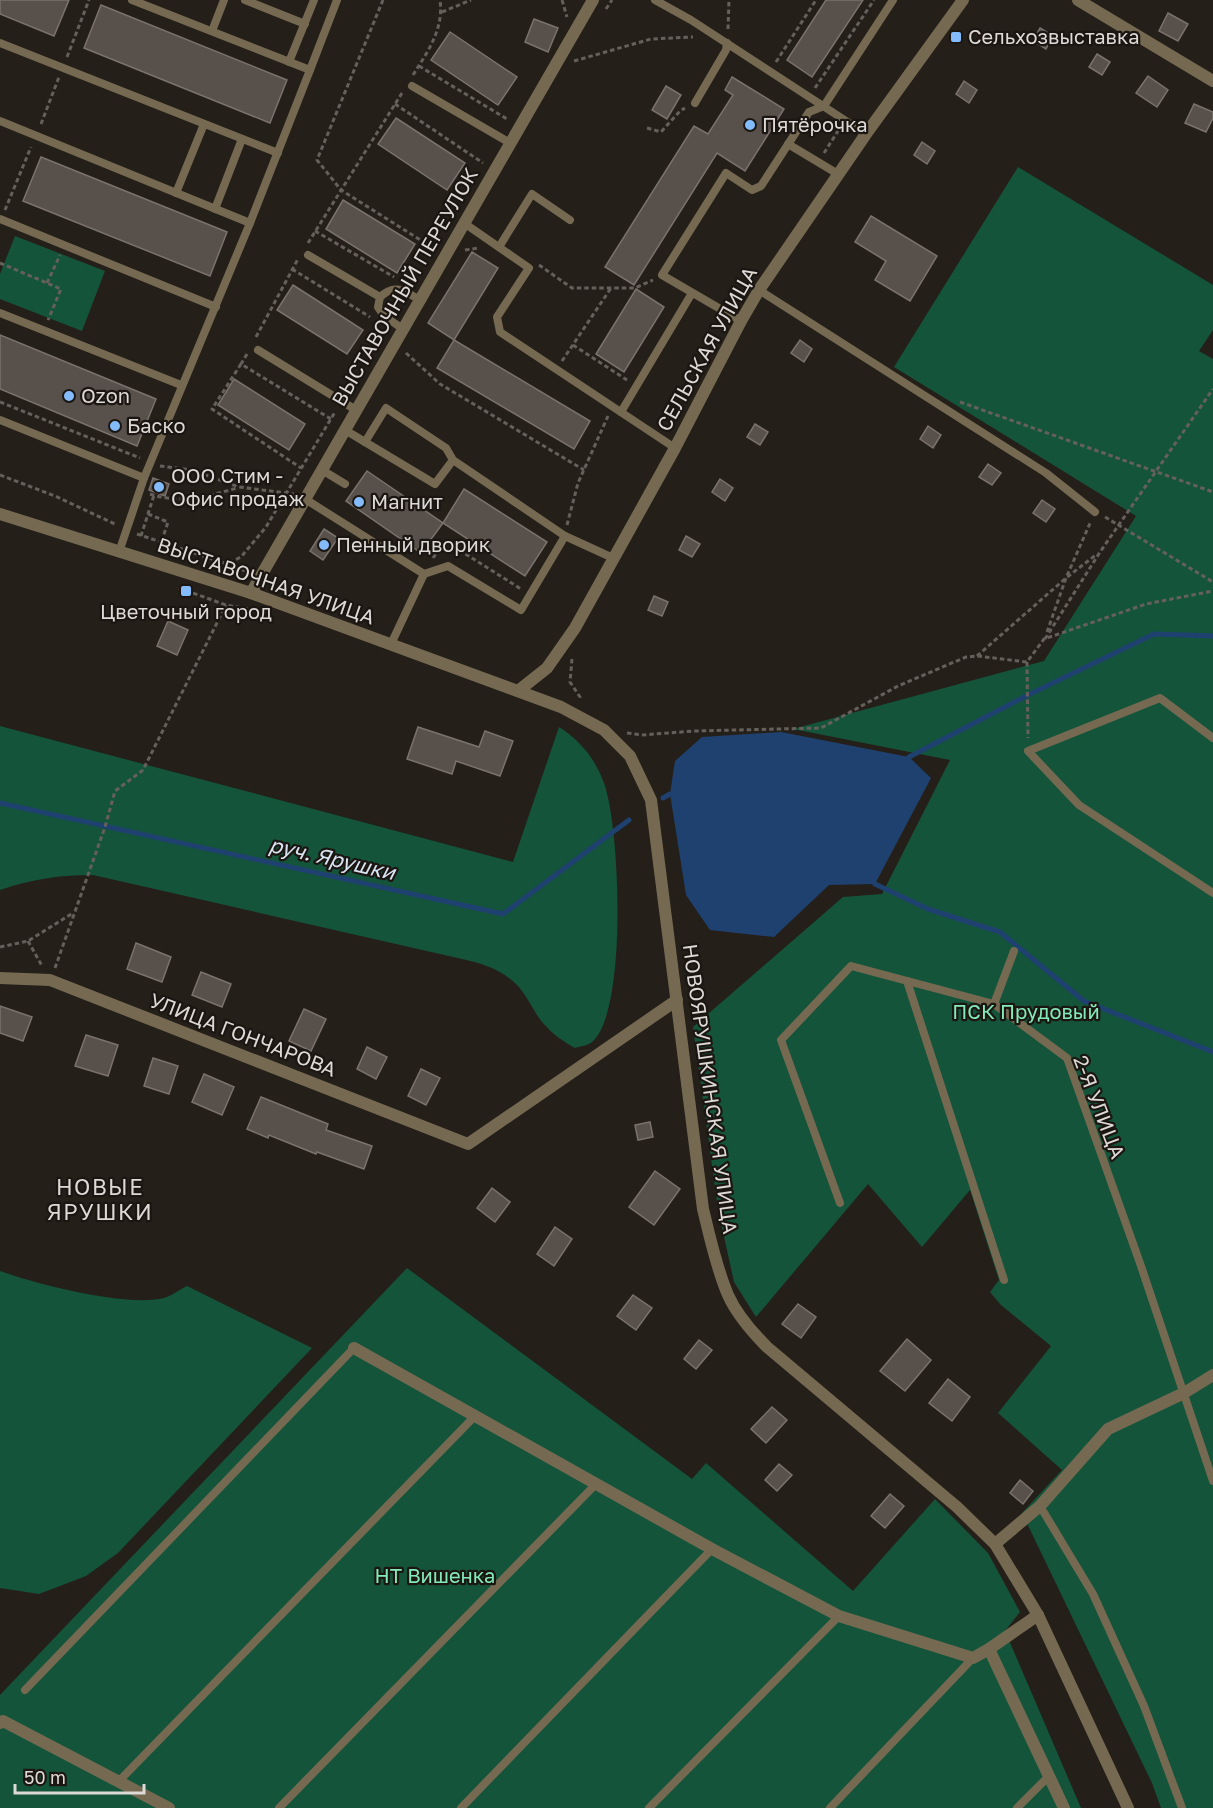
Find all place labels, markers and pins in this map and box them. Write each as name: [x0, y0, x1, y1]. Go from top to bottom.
place label: Сельхозвыставка: [968, 24, 1140, 48]
marker: Сельхозвыставка: [949, 30, 963, 44]
place label: Пятёрочка: [762, 112, 868, 136]
marker: Пятёрочка: [743, 118, 757, 132]
place label: Ozon: [81, 383, 130, 407]
marker: Ozon: [62, 389, 76, 403]
place label: Баско: [127, 413, 186, 437]
marker: Баско: [108, 419, 122, 433]
place label: ООО Стим - Офис продаж: [171, 463, 304, 510]
marker: ООО Стим - Офис продаж: [152, 480, 166, 494]
place label: Магнит: [371, 489, 443, 513]
marker: Магнит: [352, 495, 366, 509]
place label: Пенный дворик: [336, 532, 490, 556]
marker: Пенный дворик: [317, 538, 331, 552]
marker: Цветочный город: [179, 584, 193, 598]
place label: Цветочный город: [100, 599, 272, 623]

